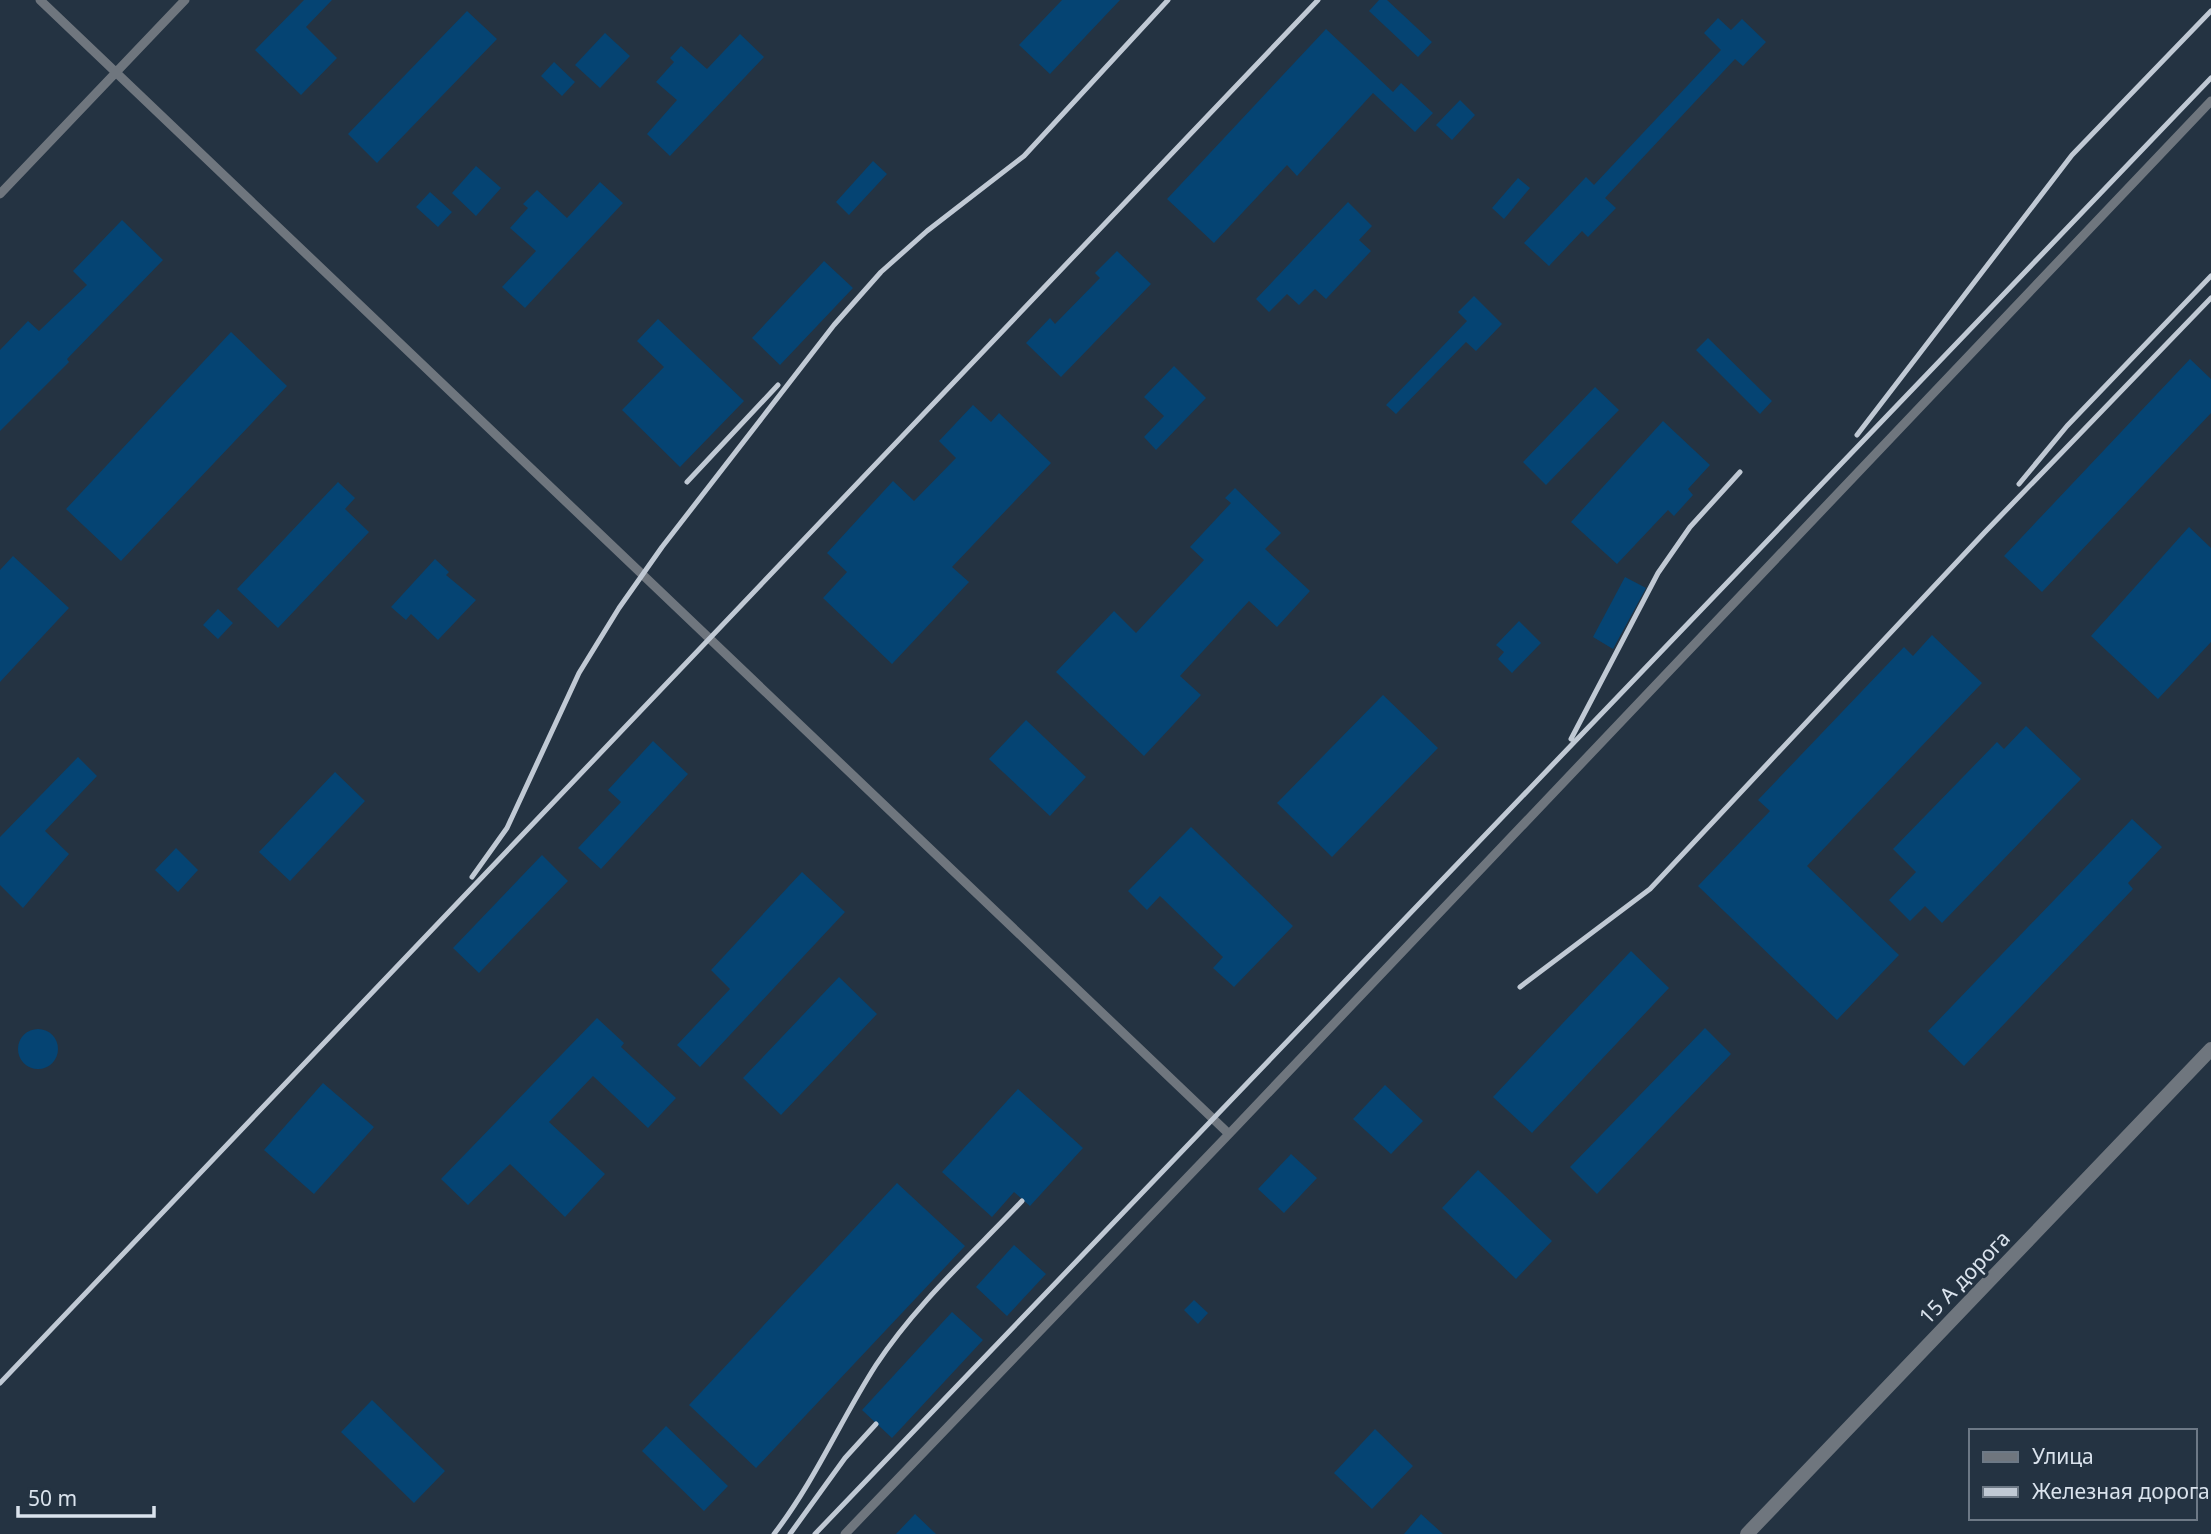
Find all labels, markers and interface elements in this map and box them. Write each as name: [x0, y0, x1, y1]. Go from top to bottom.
street label: 15 А дорога: [1912, 1224, 2016, 1330]
legend: [1969, 1429, 2197, 1520]
text: Улица: [2032, 1442, 2094, 1470]
scale bar: [18, 1474, 154, 1518]
text: Железная дорога: [2032, 1477, 2210, 1505]
text: 50 m: [28, 1484, 77, 1512]

